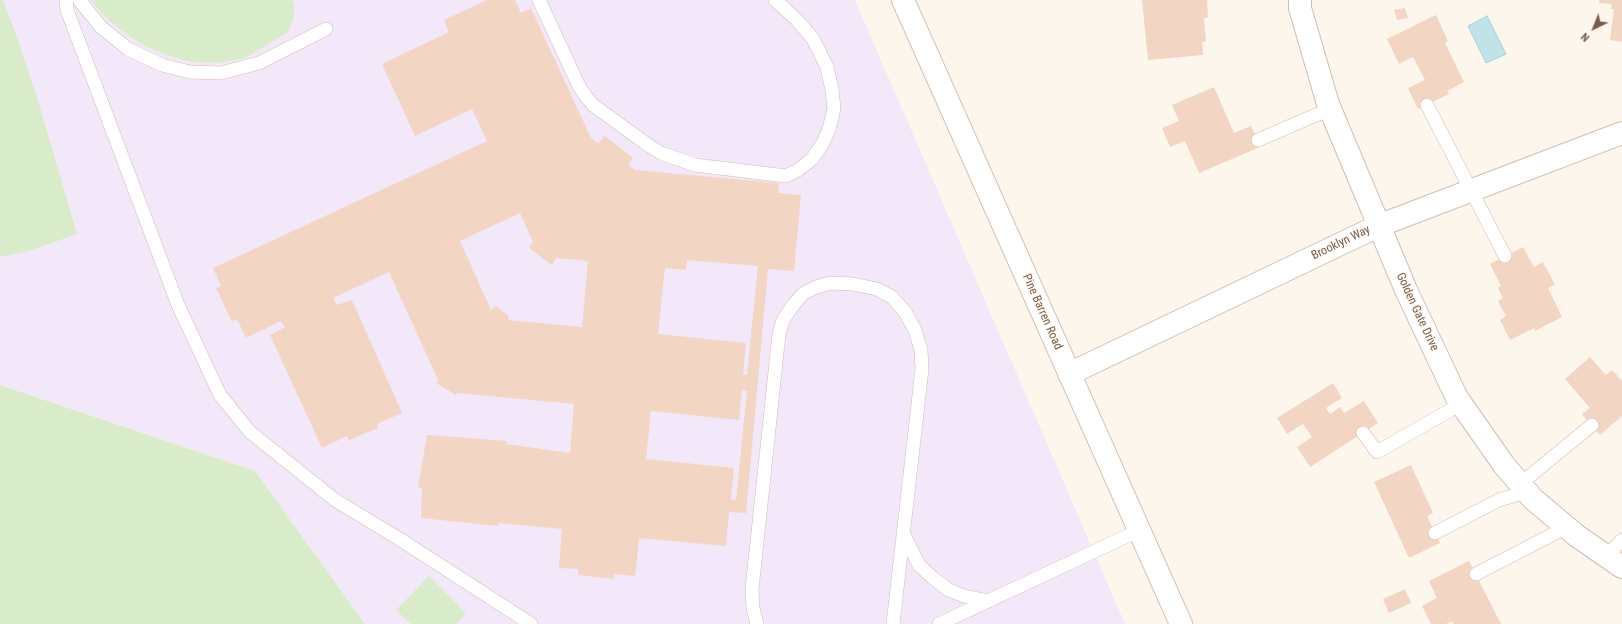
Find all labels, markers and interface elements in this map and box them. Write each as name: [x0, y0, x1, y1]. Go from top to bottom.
north arrow: [1574, 8, 1614, 48]
text: N: [1579, 30, 1592, 44]
street label: Brooklyn Way: [1309, 223, 1373, 263]
street label: Golden Gate Drive: [1393, 271, 1441, 353]
street label: Pine Barren Road: [1019, 272, 1065, 352]

